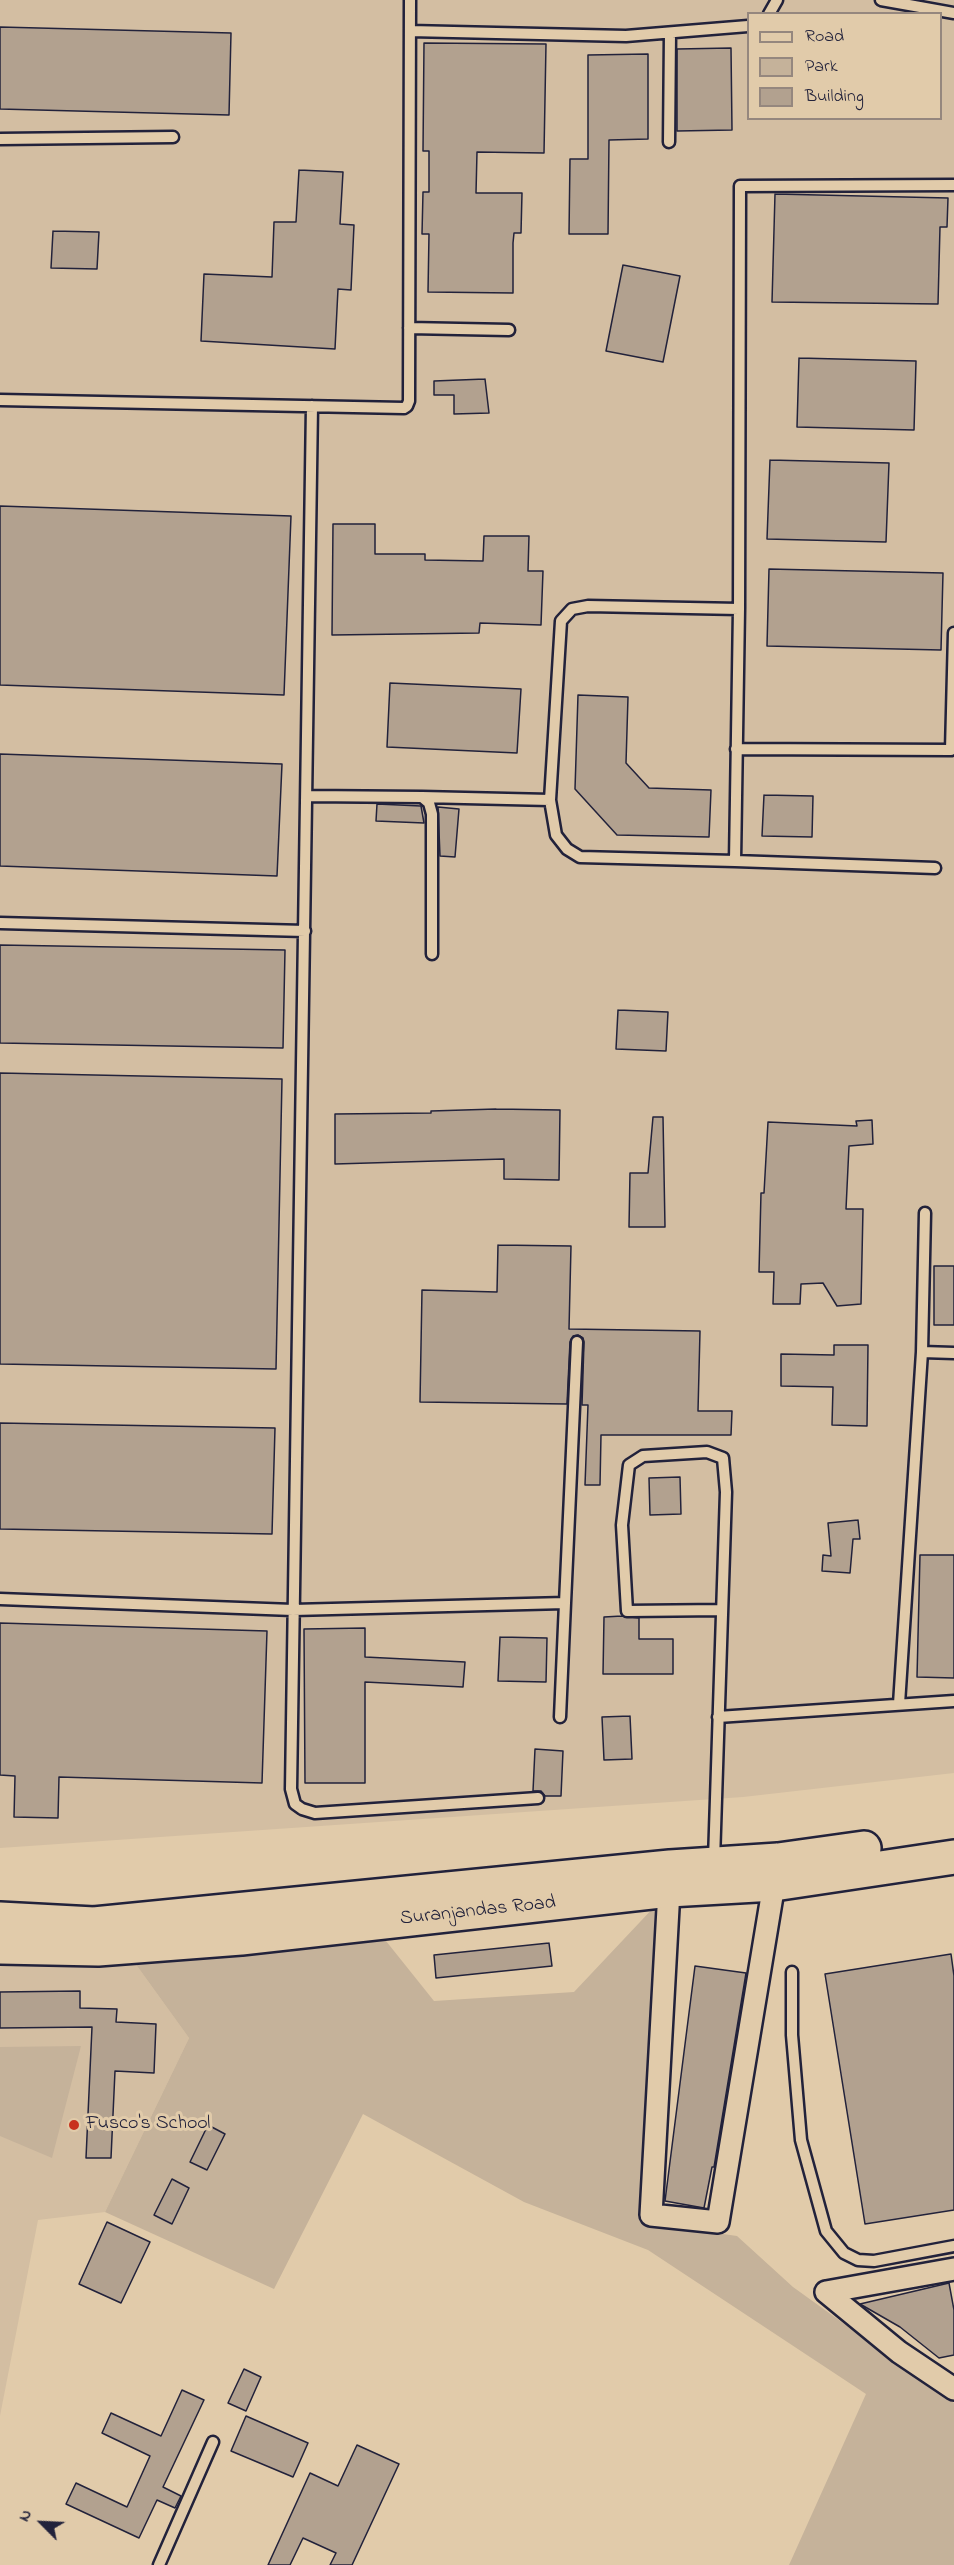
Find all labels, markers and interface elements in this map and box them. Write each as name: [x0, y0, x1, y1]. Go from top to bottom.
legend: [747, 12, 942, 120]
text: Road: [805, 24, 844, 50]
text: Park: [805, 54, 838, 80]
text: Building: [805, 84, 864, 110]
street label: Suranjandas Road: [399, 1892, 557, 1932]
place label: Fusco's School: [86, 2113, 210, 2137]
marker: Fusco's School: [67, 2118, 81, 2132]
north arrow: [12, 2493, 72, 2553]
text: N: [12, 2506, 39, 2525]

